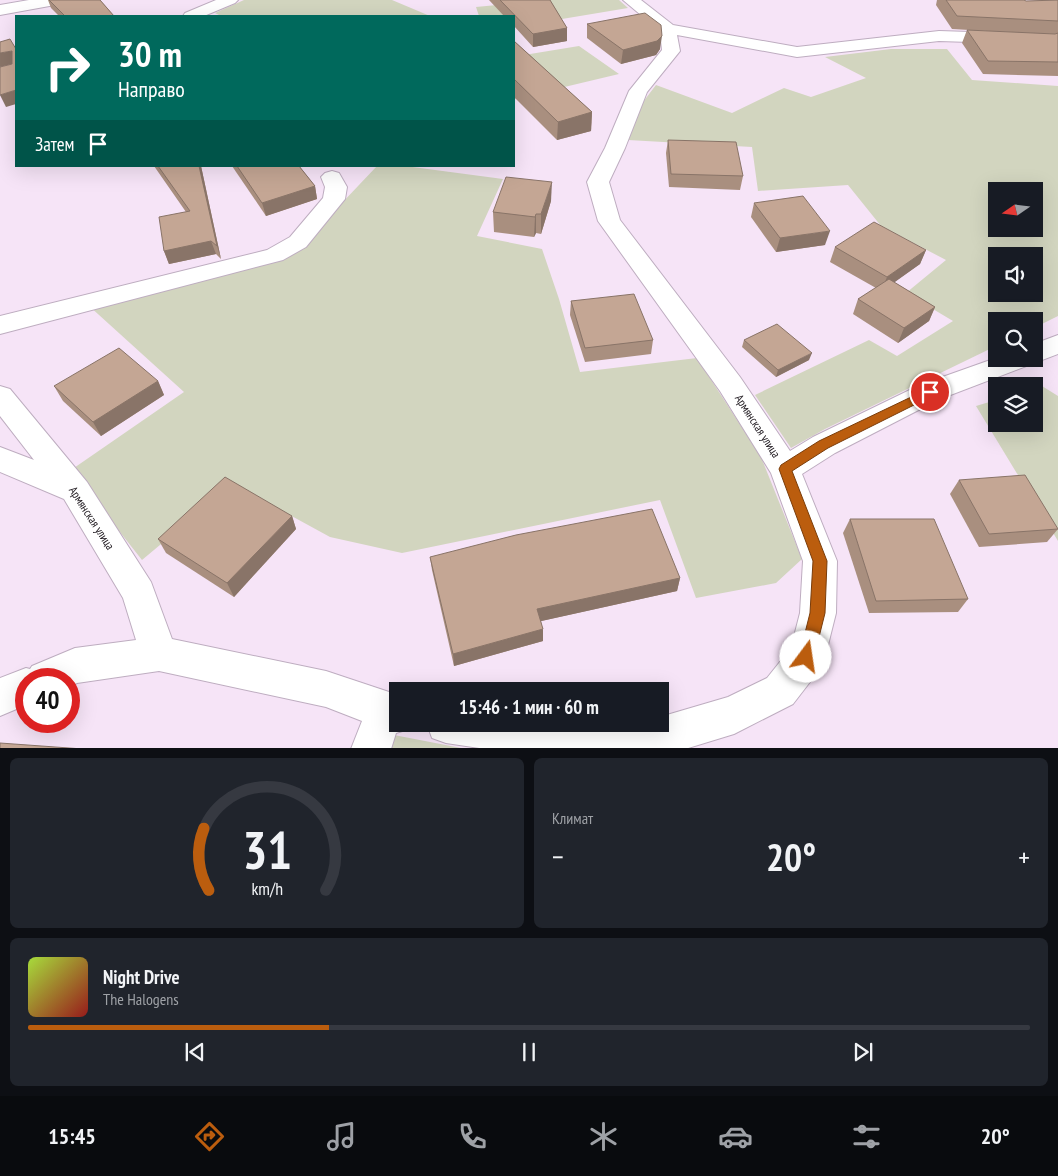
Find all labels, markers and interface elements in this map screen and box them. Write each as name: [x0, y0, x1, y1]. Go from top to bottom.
text: 30 m: [118, 31, 182, 77]
icon: right: [35, 35, 100, 100]
text: Направо: [118, 75, 185, 103]
icon: arrive: [84, 130, 112, 158]
text: Затем: [35, 132, 74, 156]
north arrow: [988, 182, 1042, 238]
map controls: [988, 182, 1043, 432]
button: sound: [988, 247, 1043, 302]
button: search: [988, 312, 1043, 367]
pin: [909, 371, 951, 413]
button: layers: [988, 377, 1043, 432]
icon: arrive: [916, 378, 944, 406]
street label: Армянская улица: [732, 392, 784, 461]
street label: Армянская улица: [66, 484, 118, 553]
position arrow: [779, 630, 831, 682]
speed limit sign: 40: [15, 668, 80, 733]
text: 15:46 · 1 мин · 60 m: [459, 695, 599, 719]
text: Климат: [552, 808, 593, 828]
text: 31: [242, 816, 292, 883]
text: 20°: [766, 832, 816, 881]
text: −: [552, 838, 564, 875]
text: +: [1018, 838, 1030, 875]
text: km/h: [251, 877, 283, 900]
text: Night Drive: [103, 965, 180, 989]
text: The Halogens: [103, 989, 179, 1009]
icon: previous: [181, 1038, 209, 1066]
icon: pause: [515, 1038, 543, 1066]
icon: next: [849, 1038, 877, 1066]
icon: directions: [192, 1119, 227, 1154]
icon: music: [324, 1119, 359, 1154]
icon: phone: [455, 1119, 490, 1154]
icon: climate: [586, 1119, 621, 1154]
icon: car: [718, 1119, 753, 1154]
icon: filters: [849, 1119, 884, 1154]
text: 15:45: [48, 1122, 96, 1150]
text: 20°: [981, 1122, 1010, 1150]

